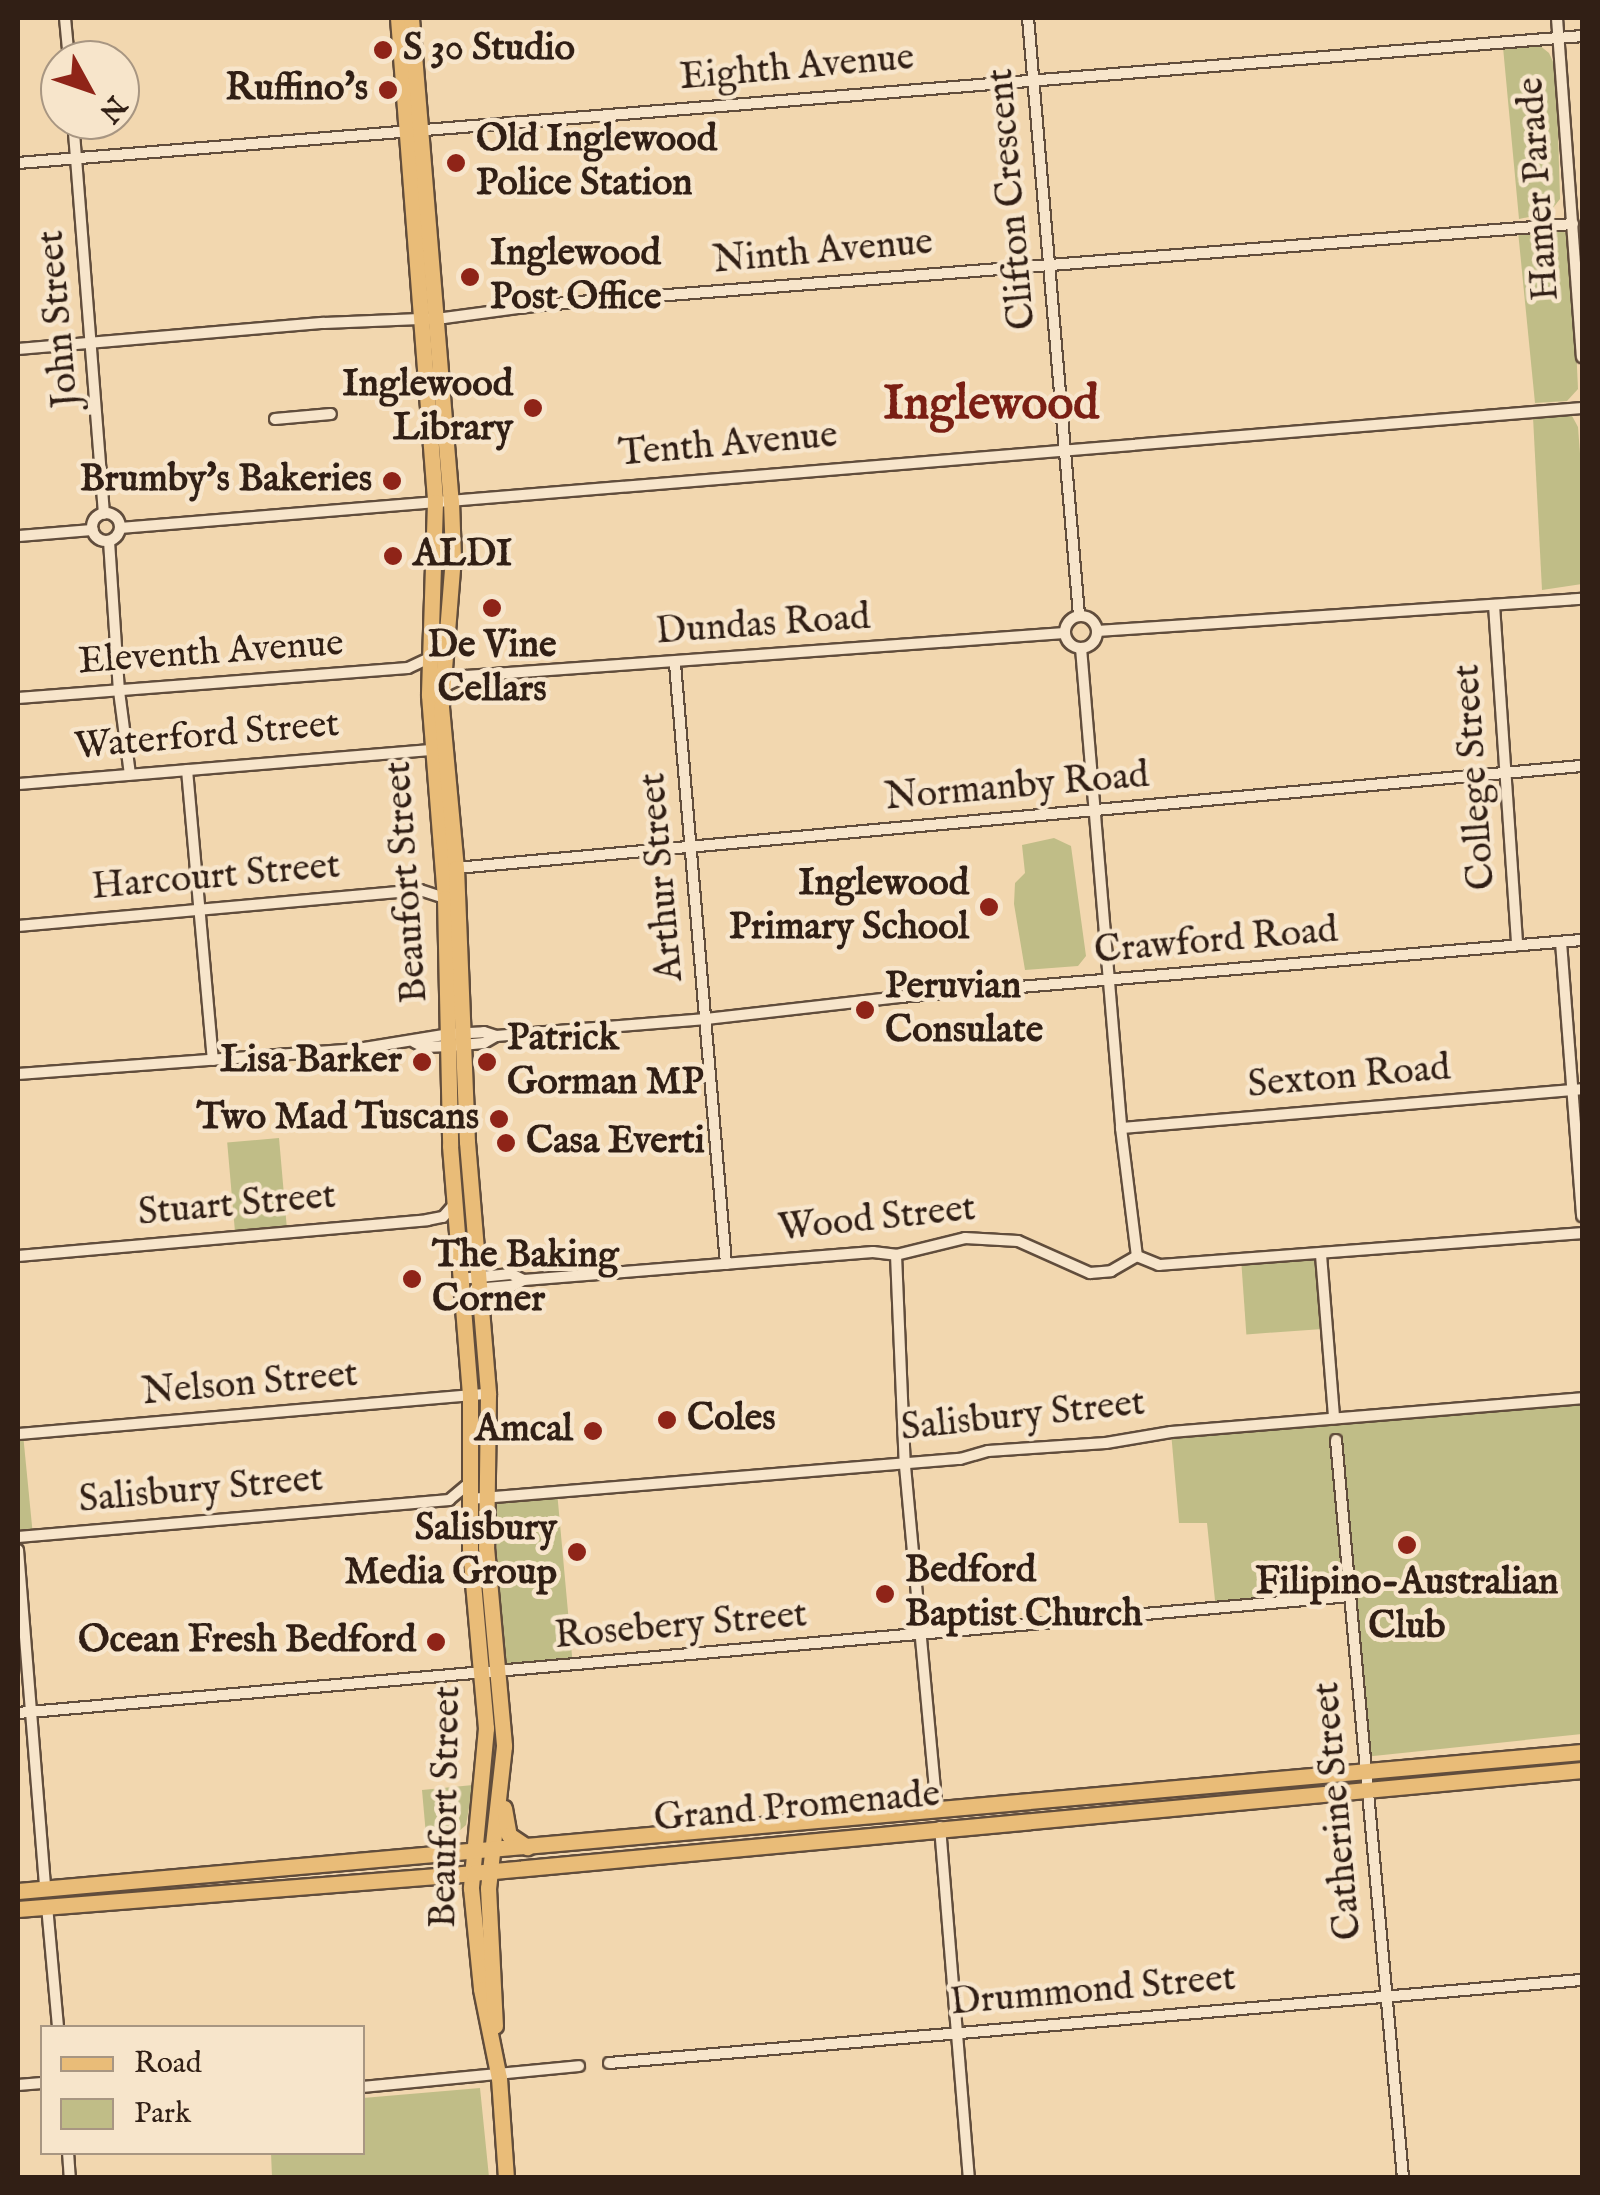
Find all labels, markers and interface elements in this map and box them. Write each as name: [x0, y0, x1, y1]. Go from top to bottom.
place label: S 30 Studio: [403, 27, 575, 73]
street label: Eighth Avenue: [678, 36, 916, 102]
marker: S 30 Studio: [372, 39, 394, 61]
north arrow: [40, 40, 140, 140]
street label: Clifton Crescent: [979, 66, 1047, 332]
place label: Ruffino's: [226, 67, 368, 113]
street label: Hamer Parade: [1509, 76, 1571, 302]
marker: Ruffino's: [377, 79, 399, 101]
text: N: [91, 88, 133, 129]
place label: Old Inglewood Police Station: [476, 118, 717, 208]
marker: Old Inglewood Police Station: [445, 152, 467, 174]
street label: Ninth Avenue: [711, 221, 935, 285]
street label: John Street: [30, 228, 90, 410]
place label: Inglewood Post Office: [490, 232, 661, 322]
marker: Inglewood Post Office: [459, 266, 481, 288]
place label: Inglewood Library: [342, 363, 513, 452]
district label: Inglewood: [883, 377, 1099, 435]
marker: Inglewood Library: [522, 397, 544, 419]
street label: Tenth Avenue: [617, 414, 839, 478]
place label: Brumby's Bakeries: [80, 458, 372, 504]
marker: Brumby's Bakeries: [381, 470, 403, 492]
place label: ALDI: [413, 533, 512, 579]
marker: ALDI: [382, 545, 404, 567]
street label: Dundas Road: [654, 596, 872, 656]
marker: De Vine Cellars: [481, 597, 503, 619]
street label: Eleventh Avenue: [77, 622, 345, 686]
place label: De Vine Cellars: [428, 624, 556, 714]
street label: College Street: [1445, 663, 1507, 891]
street label: Waterford Street: [73, 703, 341, 771]
street label: Normanby Road: [883, 754, 1151, 822]
street label: Beaufort Street: [377, 760, 439, 1004]
street label: Arthur Street: [631, 771, 695, 983]
street label: Harcourt Street: [90, 844, 342, 912]
place label: Inglewood Primary School: [729, 862, 969, 952]
marker: Inglewood Primary School: [978, 896, 1000, 918]
street label: Crawford Road: [1092, 909, 1340, 975]
place label: Peruvian Consulate: [885, 965, 1043, 1054]
marker: Peruvian Consulate: [854, 999, 876, 1021]
place label: Patrick Gorman MP: [507, 1017, 704, 1106]
place label: Lisa Barker: [220, 1039, 402, 1085]
street label: Sexton Road: [1246, 1046, 1452, 1110]
marker: Lisa Barker: [411, 1051, 433, 1073]
marker: Patrick Gorman MP: [476, 1051, 498, 1073]
place label: Two Mad Tuscans: [196, 1096, 479, 1142]
marker: Two Mad Tuscans: [488, 1108, 510, 1130]
place label: Casa Everti: [526, 1120, 705, 1166]
marker: Casa Everti: [495, 1132, 517, 1154]
street label: Stuart Street: [136, 1175, 338, 1237]
street label: Wood Street: [776, 1187, 978, 1253]
place label: The Baking Corner: [432, 1234, 619, 1324]
marker: The Baking Corner: [401, 1268, 423, 1290]
street label: Nelson Street: [140, 1353, 360, 1417]
street label: Salisbury Street: [899, 1382, 1147, 1452]
place label: Coles: [687, 1397, 776, 1443]
place label: Amcal: [475, 1408, 573, 1454]
marker: Coles: [656, 1409, 678, 1431]
marker: Amcal: [582, 1420, 604, 1442]
street label: Salisbury Street: [77, 1458, 325, 1524]
place label: Salisbury Media Group: [344, 1507, 557, 1596]
marker: Filipino-Australian Club: [1396, 1534, 1418, 1556]
marker: Salisbury Media Group: [566, 1541, 588, 1563]
place label: Bedford Baptist Church: [905, 1549, 1142, 1638]
place label: Filipino-Australian Club: [1255, 1561, 1559, 1650]
marker: Bedford Baptist Church: [874, 1583, 896, 1605]
street label: Rosebery Street: [553, 1593, 809, 1661]
place label: Ocean Fresh Bedford: [78, 1619, 416, 1665]
marker: Ocean Fresh Bedford: [425, 1631, 447, 1653]
street label: Catherine Street: [1305, 1680, 1373, 1942]
street label: Beaufort Street: [422, 1685, 472, 1929]
street label: Grand Promenade: [652, 1773, 942, 1843]
street label: Drummond Street: [948, 1957, 1238, 2027]
legend: [40, 2025, 365, 2155]
text: Road: [134, 2045, 202, 2083]
text: Park: [134, 2095, 191, 2133]

